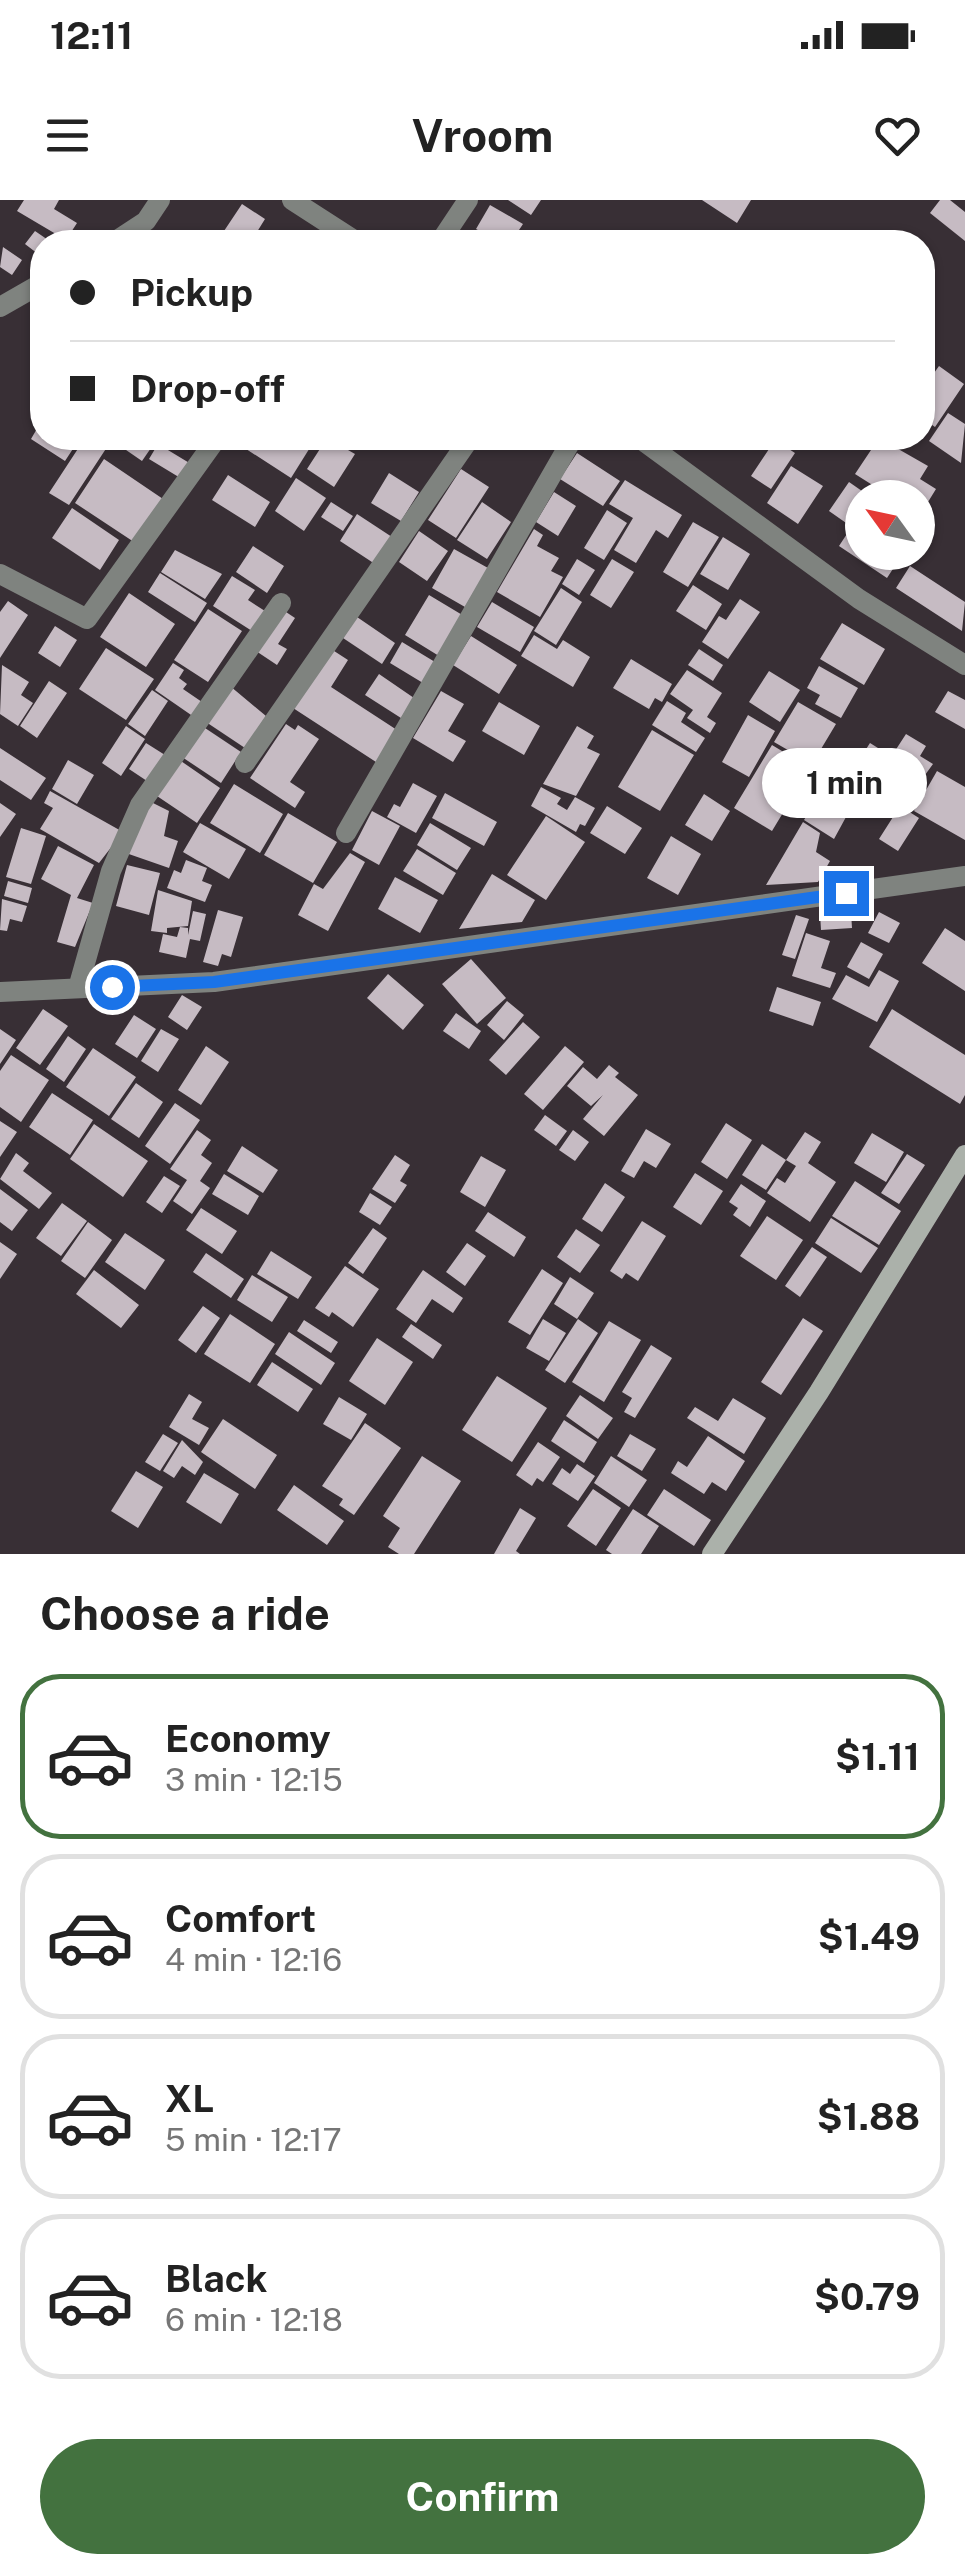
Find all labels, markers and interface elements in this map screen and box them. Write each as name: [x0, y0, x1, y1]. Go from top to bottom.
text: 12:11: [50, 13, 133, 58]
icon: menu: [40, 108, 95, 163]
icon: heart: [870, 108, 925, 163]
text: Vroom: [412, 109, 553, 162]
text: Pickup: [130, 270, 253, 315]
text: Drop-off: [130, 366, 285, 411]
north arrow: [845, 480, 935, 570]
map controls: [845, 480, 935, 570]
callout: 1 min: [764, 748, 928, 818]
text: 1 min: [806, 764, 883, 801]
route end: [824, 871, 869, 916]
route start: [90, 965, 135, 1010]
text: Choose a ride: [40, 1587, 330, 1640]
icon: car: [45, 1712, 135, 1802]
text: Economy: [165, 1716, 331, 1761]
text: $1.11: [835, 1734, 920, 1779]
text: 3 min · 12:15: [165, 1761, 343, 1798]
icon: car: [45, 1892, 135, 1982]
text: Comfort: [165, 1896, 316, 1941]
text: $1.49: [818, 1914, 920, 1959]
text: 4 min · 12:16: [165, 1941, 342, 1978]
icon: car: [45, 2072, 135, 2162]
text: XL: [165, 2076, 214, 2121]
text: $1.88: [817, 2094, 920, 2139]
text: 5 min · 12:17: [165, 2121, 342, 2158]
icon: car: [45, 2252, 135, 2342]
text: Black: [165, 2256, 268, 2301]
text: $0.79: [814, 2274, 920, 2319]
text: 6 min · 12:18: [165, 2301, 343, 2338]
button: Confirm: [40, 2439, 925, 2554]

